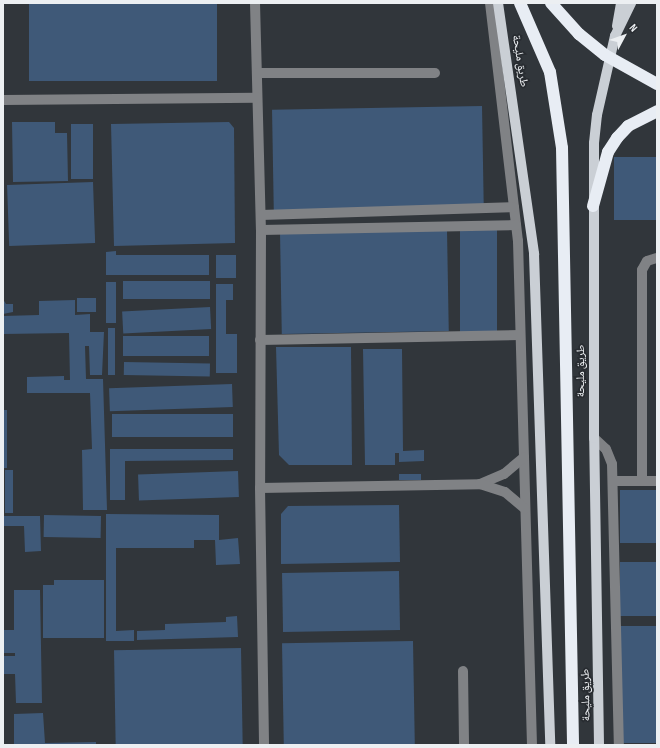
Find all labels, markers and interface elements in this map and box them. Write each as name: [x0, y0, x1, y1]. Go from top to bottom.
north arrow: [604, 16, 644, 56]
text: N: [627, 21, 640, 34]
street label: طريق مليحة: [509, 34, 531, 88]
street label: طريق مليحة: [574, 345, 588, 397]
street label: طريق مليحة: [578, 669, 594, 721]

